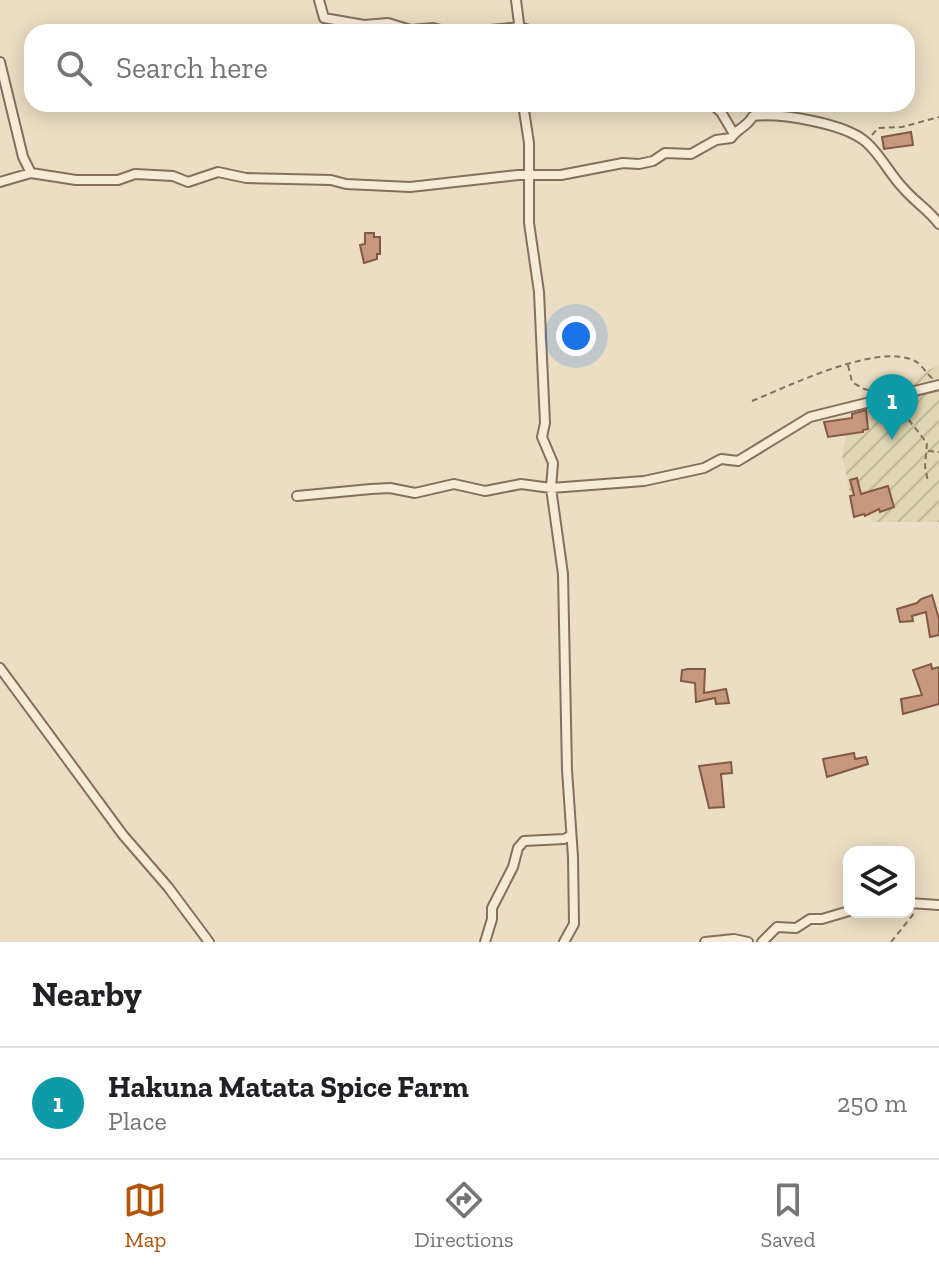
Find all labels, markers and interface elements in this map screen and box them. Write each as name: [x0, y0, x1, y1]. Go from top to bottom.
search box: [24, 24, 915, 112]
icon: search: [52, 46, 96, 90]
text: Search here: [116, 50, 268, 86]
your location: [556, 316, 596, 356]
pin: 1: [866, 374, 918, 440]
map controls: [843, 846, 915, 918]
button: layers: [843, 846, 915, 918]
text: Nearby: [32, 974, 142, 1015]
text: Hakuna Matata Spice Farm: [108, 1069, 469, 1105]
text: 1: [53, 1087, 63, 1119]
text: 250 m: [837, 1087, 907, 1119]
text: Place: [108, 1105, 167, 1137]
tab: Map: [123, 1178, 167, 1253]
tab: Directions: [414, 1178, 514, 1253]
tab: Saved: [760, 1178, 816, 1253]

